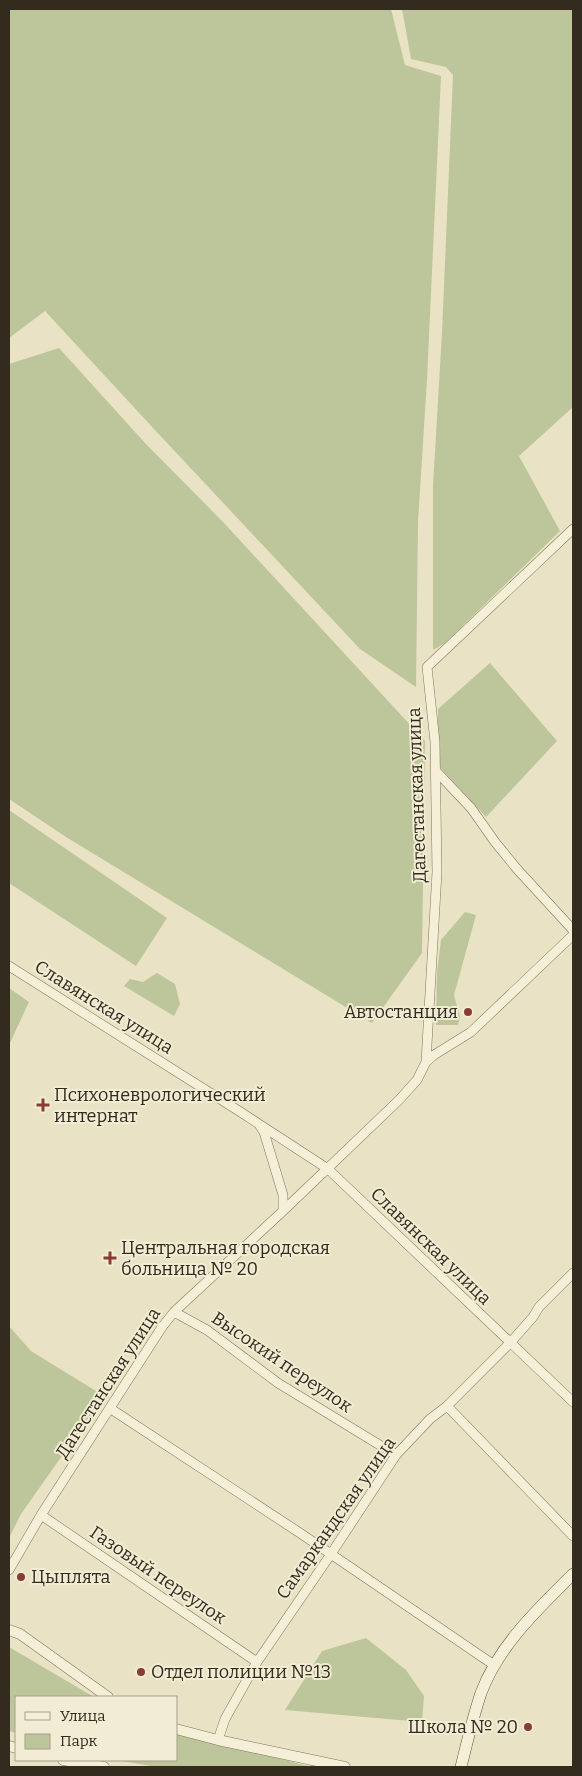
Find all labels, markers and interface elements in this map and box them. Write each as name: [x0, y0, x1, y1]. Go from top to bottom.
street label: Дагестанская улица: [403, 707, 431, 883]
street label: Славянская улица: [31, 955, 178, 1059]
place label: Автостанция: [344, 1001, 458, 1023]
marker: Автостанция: [462, 1006, 474, 1018]
place label: Психоневрологический интернат: [54, 1084, 266, 1127]
marker: Психоневрологический интернат: [36, 1098, 50, 1112]
street label: Славянская улица: [366, 1183, 496, 1309]
place label: Центральная городская больница № 20: [121, 1237, 330, 1280]
marker: Центральная городская больница № 20: [103, 1251, 117, 1265]
street label: Дагестанская улица: [51, 1303, 165, 1463]
street label: Высокий переулок: [208, 1307, 357, 1417]
street label: Самаркандская улица: [272, 1432, 400, 1603]
street label: Газовый переулок: [86, 1521, 231, 1629]
place label: Цыплята: [31, 1566, 110, 1588]
marker: Цыплята: [15, 1571, 27, 1583]
place label: Отдел полиции №13: [151, 1661, 331, 1683]
marker: Отдел полиции №13: [135, 1666, 147, 1678]
legend: [15, 1696, 178, 1761]
text: Улица: [60, 1707, 106, 1725]
place label: Школа № 20: [408, 1716, 518, 1738]
marker: Школа № 20: [522, 1721, 534, 1733]
text: Парк: [60, 1732, 98, 1750]

